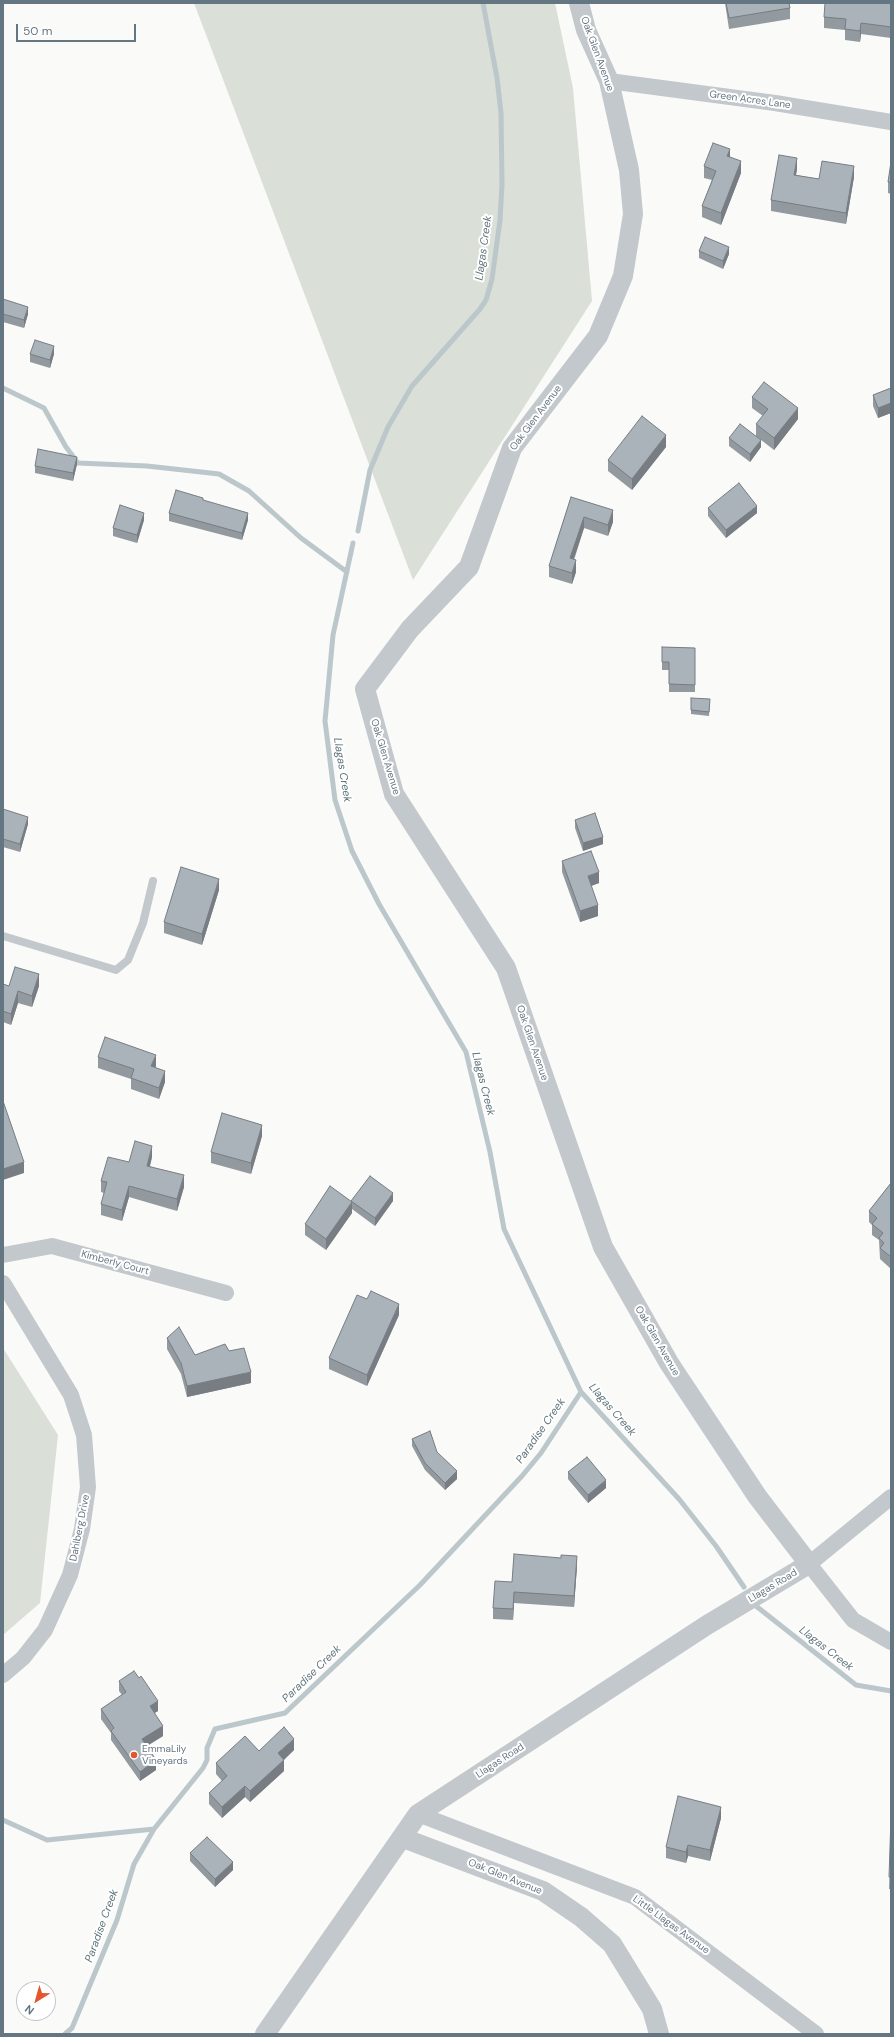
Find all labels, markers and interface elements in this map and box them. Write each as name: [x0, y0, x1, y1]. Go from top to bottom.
street label: Oak Glen Avenue: [578, 15, 616, 93]
scale bar: [18, 16, 138, 42]
text: 50 m: [23, 23, 52, 39]
street label: Green Acres Lane: [709, 88, 791, 112]
water label: Llagas Creek: [473, 215, 495, 281]
street label: Oak Glen Avenue: [508, 383, 564, 453]
street label: Oak Glen Avenue: [368, 718, 402, 796]
water label: Llagas Creek: [330, 737, 354, 803]
street label: Oak Glen Avenue: [514, 1004, 550, 1082]
water label: Llagas Creek: [469, 1051, 497, 1117]
street label: Kimberly Court: [80, 1248, 150, 1278]
street label: Oak Glen Avenue: [632, 1304, 682, 1378]
water label: Llagas Creek: [586, 1381, 638, 1439]
water label: Paradise Creek: [514, 1396, 568, 1466]
street label: Dahlberg Drive: [68, 1494, 92, 1562]
street label: Llagas Road: [746, 1567, 800, 1605]
water label: Llagas Creek: [796, 1624, 856, 1674]
water label: Paradise Creek: [280, 1643, 344, 1705]
street label: Llagas Road: [474, 1741, 526, 1781]
place label: EmmaLily Vineyards: [142, 1743, 188, 1766]
marker: EmmaLily Vineyards: [129, 1750, 139, 1760]
street label: Oak Glen Avenue: [466, 1857, 544, 1897]
water label: Paradise Creek: [83, 1888, 121, 1964]
street label: Little Llagas Avenue: [630, 1893, 712, 1957]
north arrow: [16, 1981, 56, 2021]
text: N: [22, 2002, 37, 2018]

